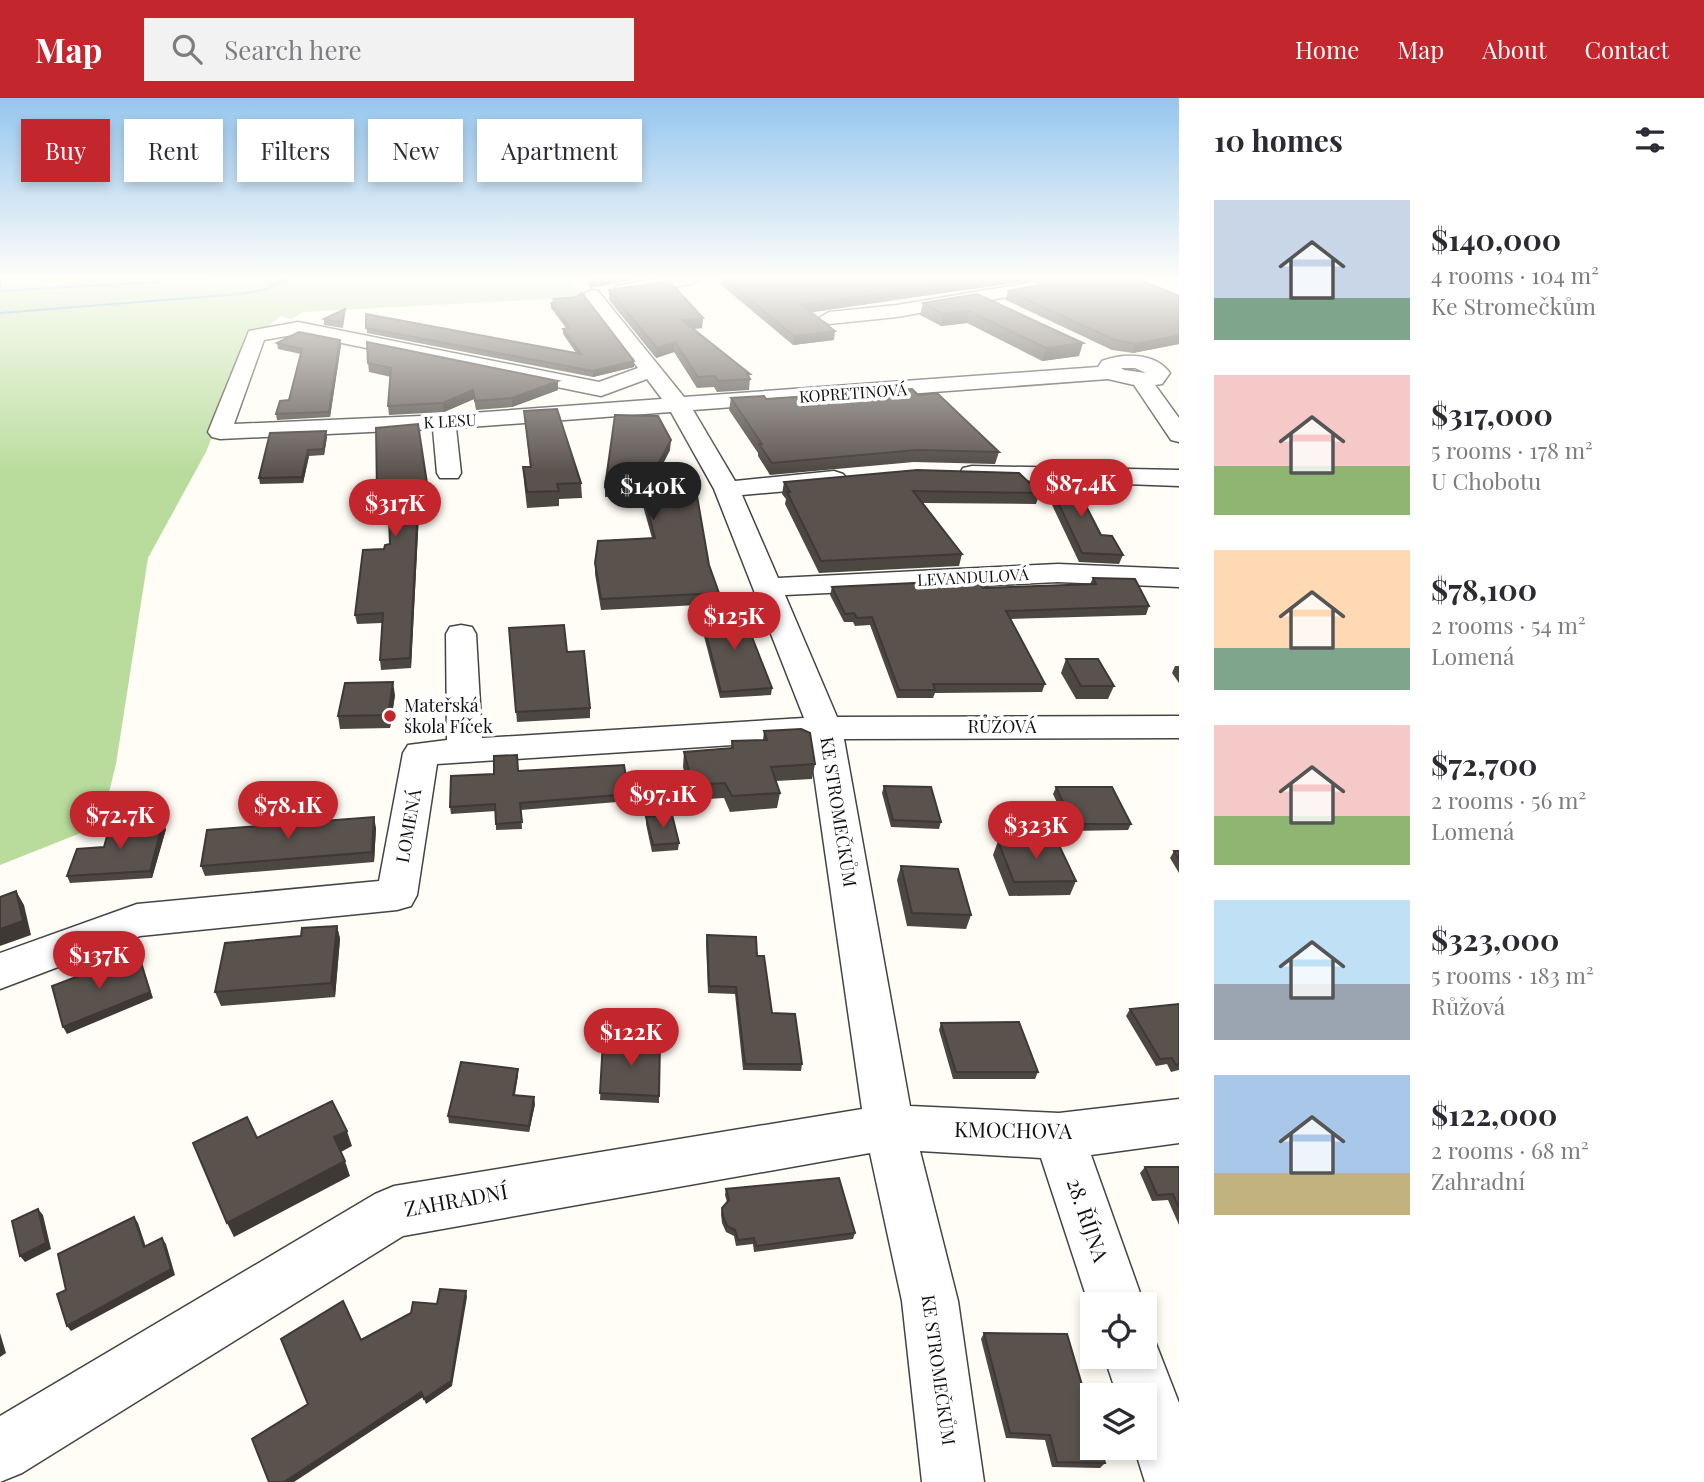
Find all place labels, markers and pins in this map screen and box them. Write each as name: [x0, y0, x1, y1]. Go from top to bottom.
pin: $87.4K: [1024, 460, 1138, 519]
pin: $140K: [604, 462, 702, 522]
pin: $317K: [346, 480, 444, 539]
pin: $125K: [685, 592, 783, 652]
place label: Mateřská škola Fíček: [404, 693, 493, 738]
marker: Mateřská škola Fíček: [382, 708, 398, 724]
pin: $97.1K: [606, 770, 720, 830]
pin: $78.1K: [231, 782, 345, 841]
pin: $72.7K: [63, 792, 177, 851]
pin: $323K: [987, 802, 1085, 861]
pin: $137K: [50, 932, 148, 991]
pin: $122K: [582, 1009, 680, 1068]

